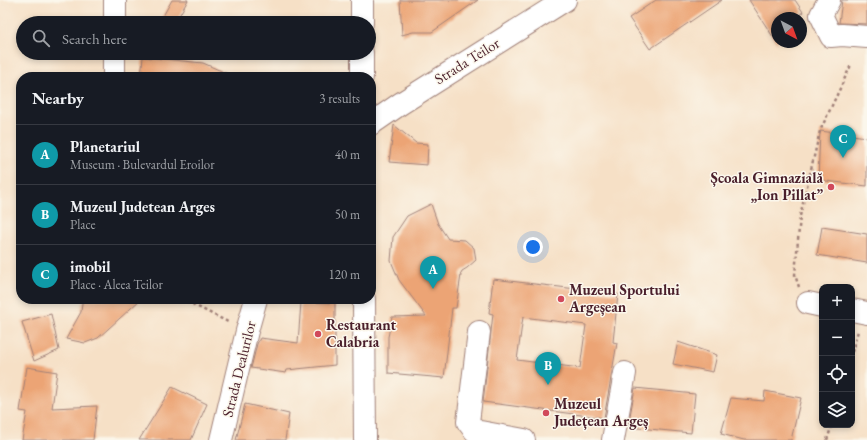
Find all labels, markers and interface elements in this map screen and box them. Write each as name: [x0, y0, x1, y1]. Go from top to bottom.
north arrow: [771, 12, 807, 48]
search box: [16, 16, 376, 60]
icon: search: [30, 27, 52, 49]
text: Search here: [62, 29, 127, 48]
street label: Strada Teilor: [431, 33, 503, 88]
text: Nearby: [32, 87, 84, 109]
text: 3 results: [319, 90, 360, 107]
pin: C: [830, 125, 856, 158]
text: Planetariul: [70, 137, 140, 156]
text: A: [40, 146, 50, 163]
text: 40 m: [335, 146, 360, 163]
text: Museum · Bulevardul Eroilor: [70, 156, 215, 173]
place label: Școala Gimnazială „Ion Pillat”: [710, 168, 823, 204]
marker: Școala Gimnazială „Ion Pillat”: [826, 182, 836, 192]
text: Muzeul Judetean Arges: [70, 197, 215, 216]
text: B: [41, 206, 49, 223]
text: 50 m: [335, 206, 360, 223]
text: Place: [70, 216, 96, 233]
your location: [523, 237, 543, 257]
pin: A: [420, 256, 446, 289]
text: imobil: [70, 257, 111, 276]
text: C: [40, 266, 50, 283]
text: 120 m: [329, 266, 360, 283]
text: Place · Aleea Teilor: [70, 276, 163, 293]
place label: Muzeul Sportului Argeșean: [568, 280, 680, 316]
map controls: [819, 284, 855, 428]
button: +: [819, 284, 855, 320]
marker: Muzeul Sportului Argeșean: [556, 294, 566, 304]
place label: Restaurant Calabria: [326, 315, 397, 351]
street label: Strada Dealurilor: [217, 319, 260, 419]
button: −: [819, 320, 855, 356]
marker: Restaurant Calabria: [313, 329, 323, 339]
pin: B: [535, 352, 561, 385]
button: locate: [819, 356, 855, 392]
button: layers: [819, 392, 855, 428]
place label: Muzeul Județean Argeș: [552, 394, 648, 430]
marker: Muzeul Județean Argeș: [541, 408, 551, 418]

